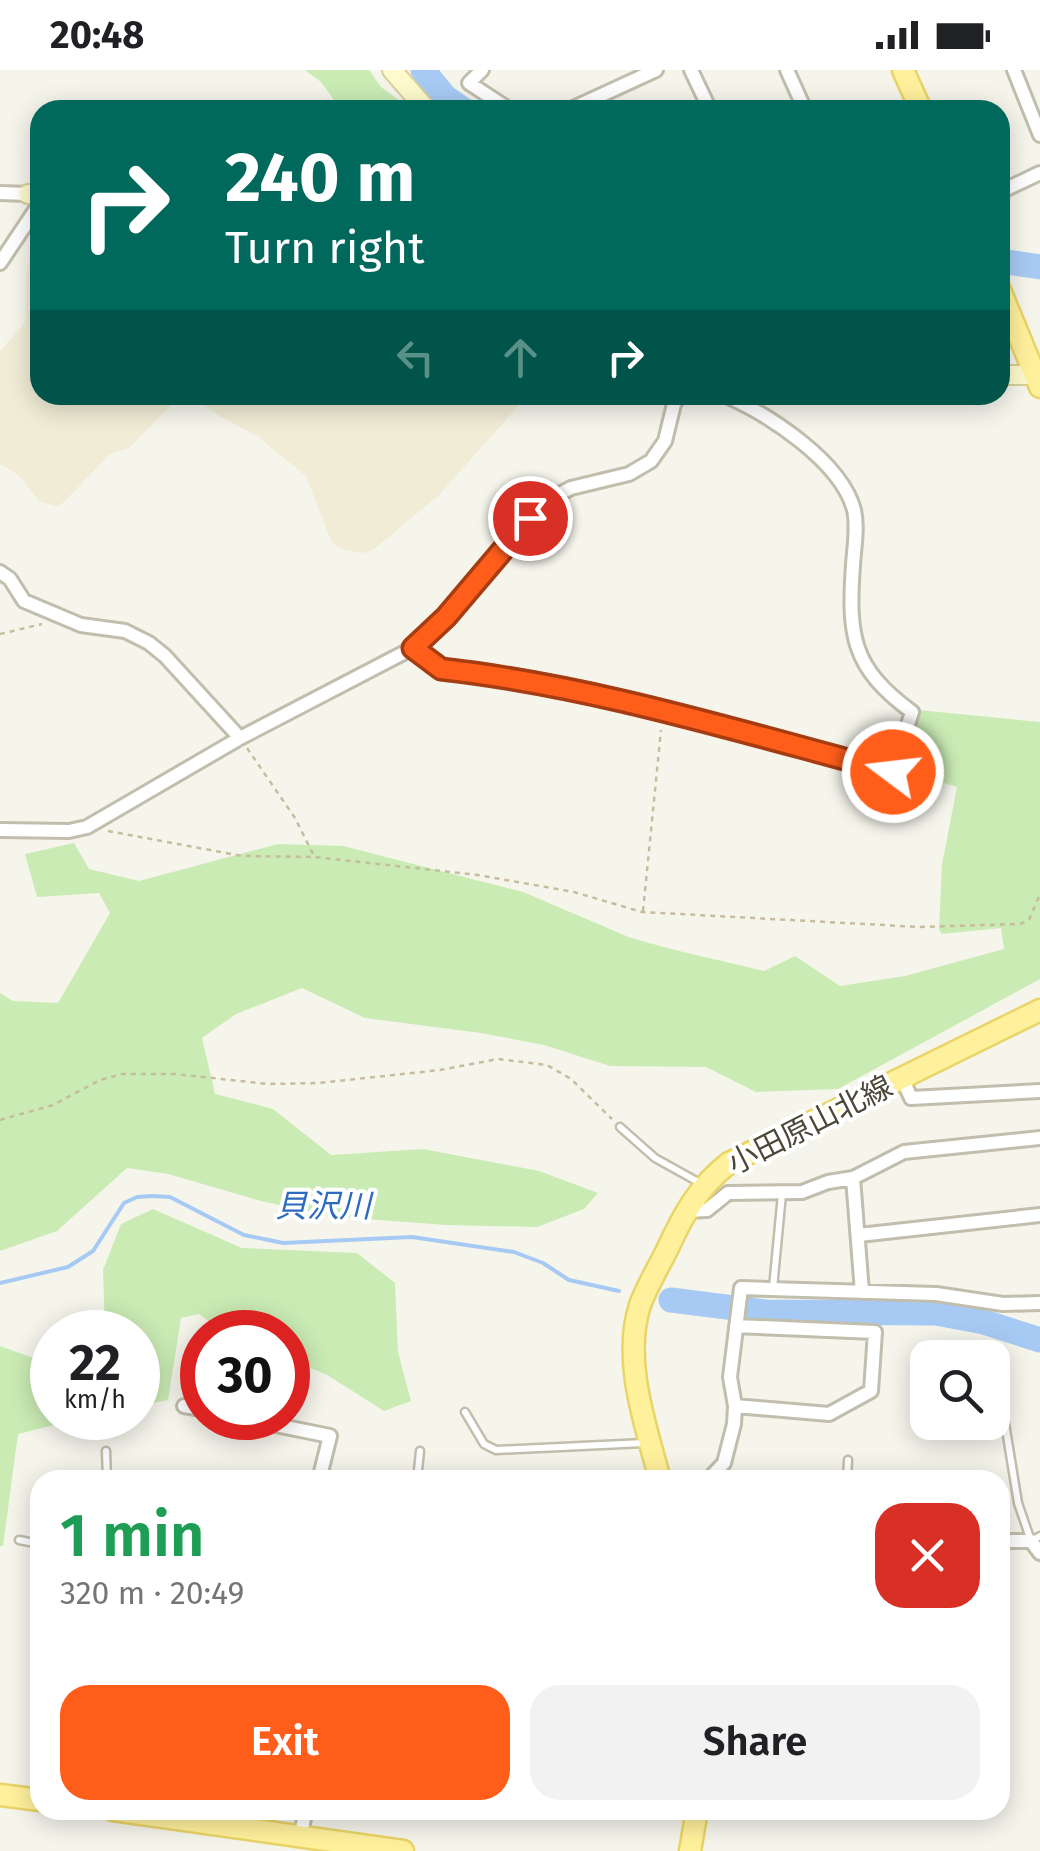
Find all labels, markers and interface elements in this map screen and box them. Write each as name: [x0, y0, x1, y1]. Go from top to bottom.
text: 20:48: [50, 12, 144, 58]
text: 240 m: [225, 136, 415, 220]
icon: right: [60, 140, 190, 270]
text: Turn right: [225, 221, 424, 275]
icon: left: [388, 330, 443, 385]
icon: ahead: [493, 330, 548, 385]
icon: right: [598, 330, 653, 385]
pin: [488, 476, 573, 561]
icon: arrive: [503, 491, 558, 546]
position arrow: [841, 720, 945, 824]
street label: 小田原山北線: [722, 1068, 898, 1182]
water label: 貝沢川: [275, 1187, 374, 1225]
speed limit sign: 30: [180, 1310, 310, 1440]
text: 22: [69, 1333, 121, 1393]
map controls: [910, 1340, 1010, 1440]
button: search: [910, 1340, 1010, 1440]
text: km/h: [64, 1385, 126, 1415]
text: 1 min: [60, 1500, 205, 1572]
button: close: [875, 1503, 980, 1608]
text: 320 m · 20:49: [60, 1574, 244, 1612]
button: Exit: [60, 1685, 510, 1800]
button: Share: [530, 1685, 980, 1800]

